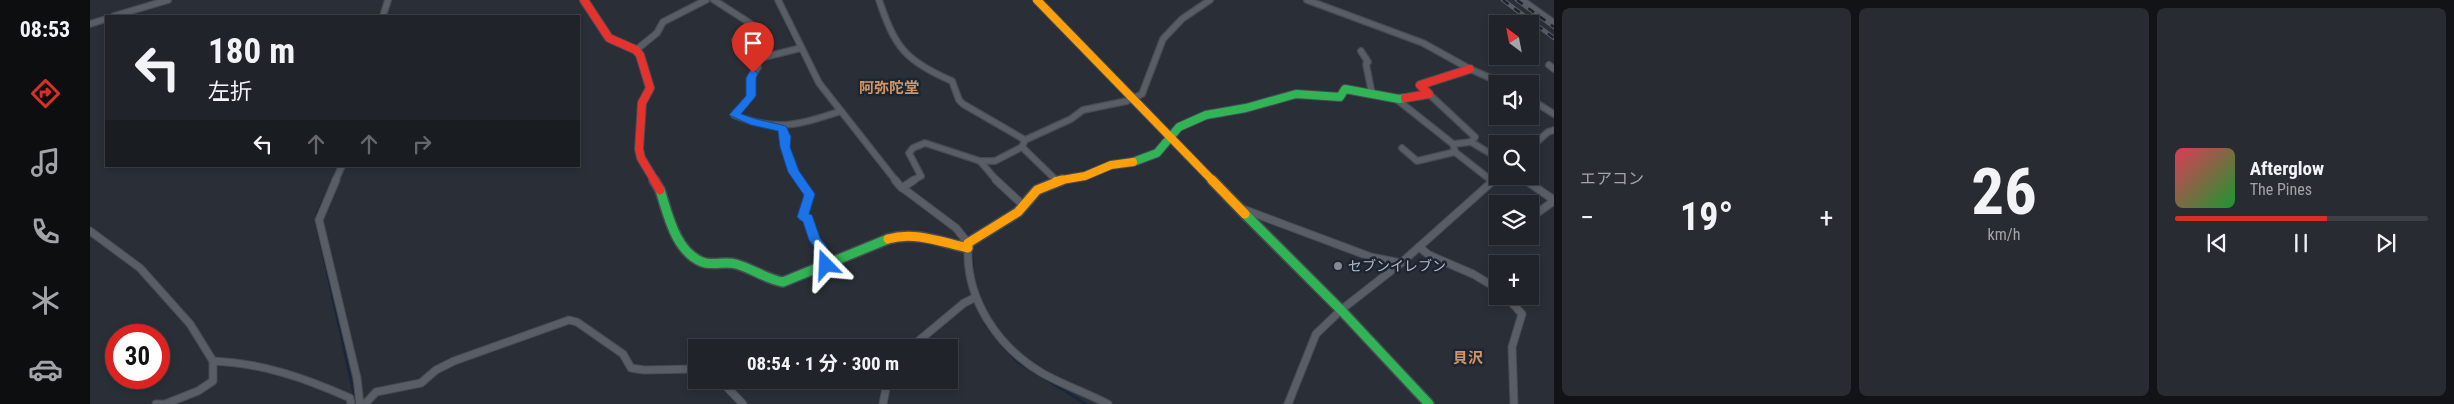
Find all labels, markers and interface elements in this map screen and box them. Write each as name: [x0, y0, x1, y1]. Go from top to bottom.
north arrow: [1489, 15, 1539, 65]
map controls: [1489, 15, 1539, 305]
text: 08:53: [20, 17, 70, 42]
pin: [732, 22, 774, 73]
icon: arrive: [739, 29, 767, 57]
text: 180 m: [208, 31, 295, 72]
icon: left: [125, 35, 190, 100]
button: sound: [1489, 75, 1539, 125]
icon: directions: [28, 76, 63, 111]
text: 左折: [208, 79, 252, 104]
district label: 阿弥陀堂: [859, 79, 919, 97]
icon: left: [249, 130, 277, 158]
icon: ahead: [302, 130, 330, 158]
icon: ahead: [355, 130, 383, 158]
icon: right: [408, 130, 436, 158]
button: search: [1489, 135, 1539, 185]
icon: music: [28, 145, 63, 180]
text: 26: [1971, 154, 2037, 230]
text: Afterglow: [2250, 157, 2324, 180]
text: エアコン: [1580, 169, 1644, 188]
text: The Pines: [2250, 180, 2312, 199]
button: layers: [1489, 195, 1539, 245]
text: 19°: [1680, 195, 1733, 239]
text: −: [1580, 201, 1594, 234]
text: +: [1819, 201, 1833, 234]
icon: phone: [28, 214, 63, 249]
text: km/h: [1988, 225, 2020, 244]
icon: previous: [2203, 229, 2231, 257]
icon: pause: [2287, 229, 2315, 257]
icon: next: [2372, 229, 2400, 257]
position arrow: [799, 238, 851, 290]
button: +: [1489, 255, 1539, 305]
place label: セブンイレブン: [1348, 258, 1446, 274]
marker: セブンイレブン: [1332, 260, 1344, 272]
icon: climate: [28, 283, 63, 318]
speed limit sign: 30: [105, 324, 170, 389]
district label: 貝沢: [1453, 349, 1483, 367]
icon: car: [28, 352, 63, 387]
text: 08:54 · 1 分 · 300 m: [747, 352, 899, 375]

